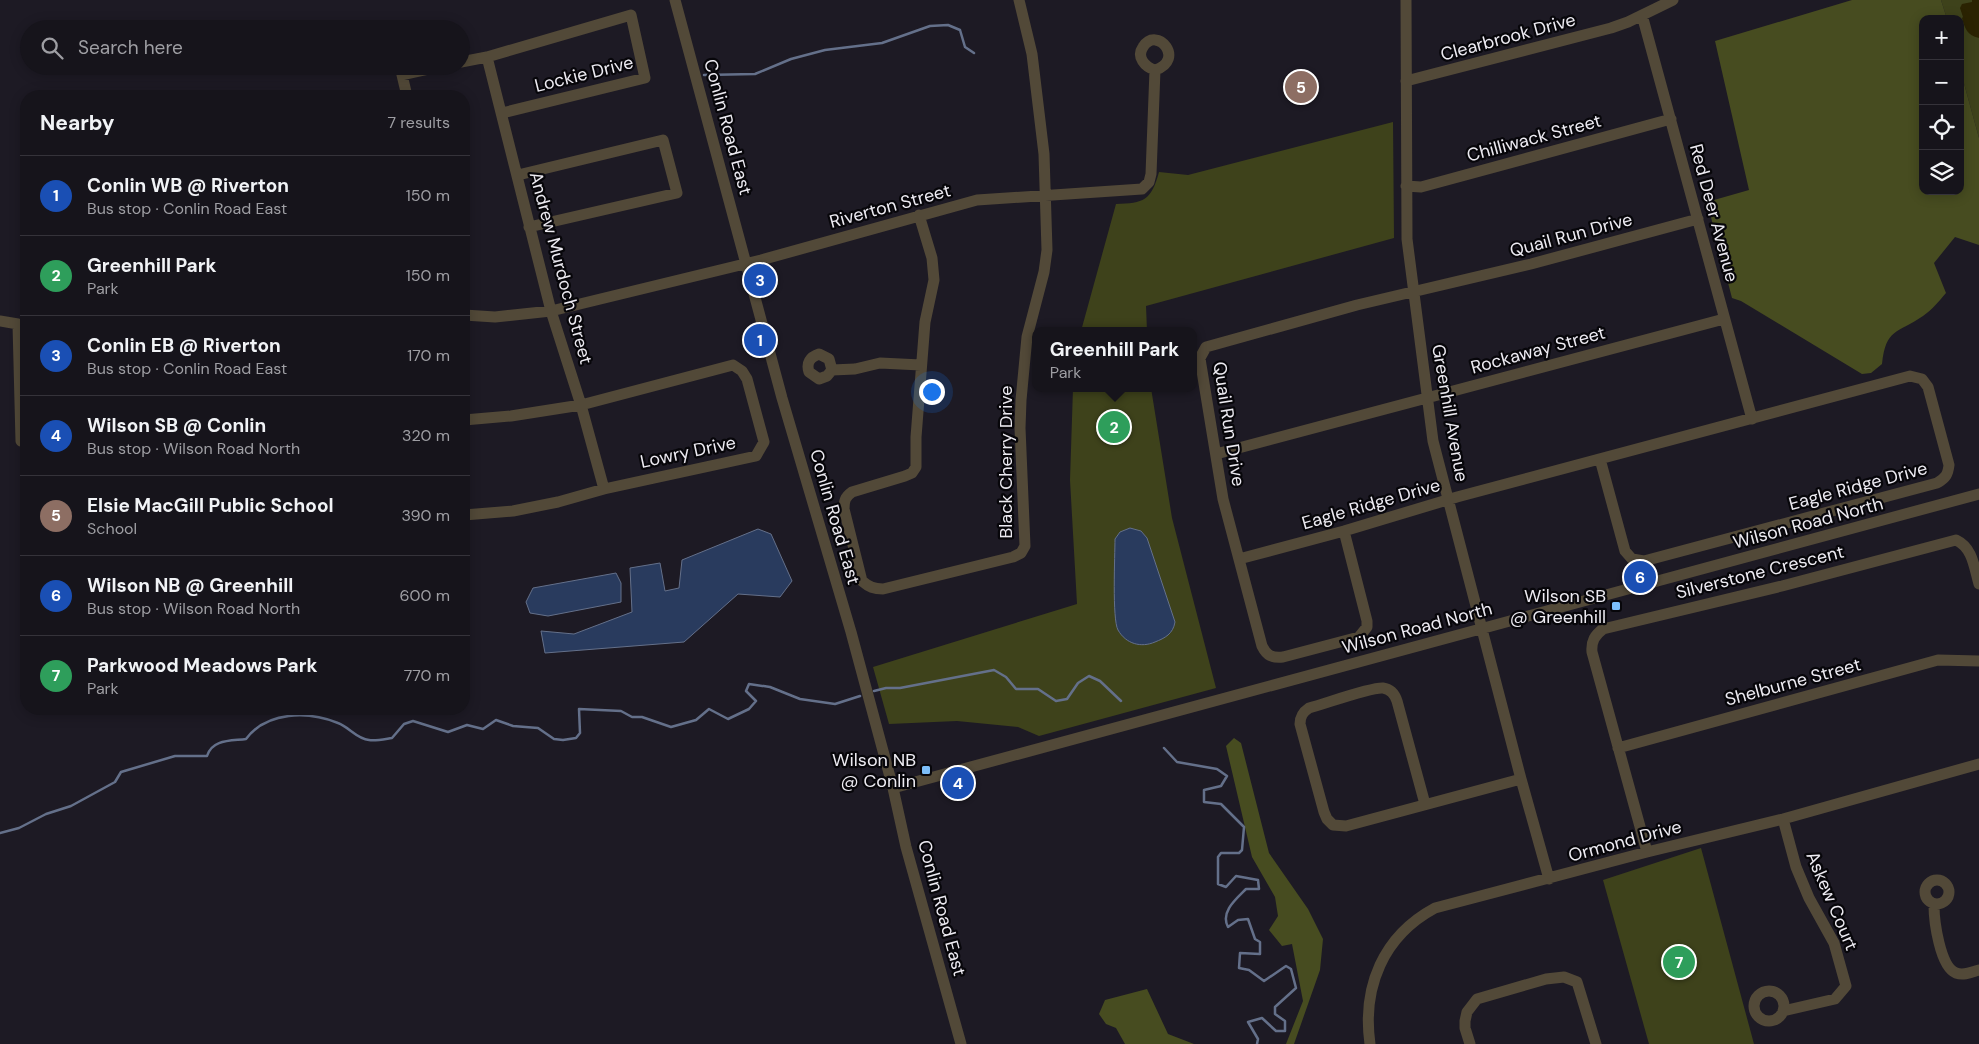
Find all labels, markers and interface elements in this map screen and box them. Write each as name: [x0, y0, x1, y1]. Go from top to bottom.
street label: Clearbrook Drive: [1438, 7, 1578, 67]
map controls: [1919, 15, 1964, 195]
button: +: [1919, 15, 1964, 60]
search box: [20, 20, 470, 75]
icon: search: [38, 34, 66, 62]
text: Search here: [78, 35, 183, 60]
street label: Lockie Drive: [532, 50, 636, 98]
street label: Conlin Road East: [698, 56, 758, 198]
button: −: [1919, 60, 1964, 105]
pin: 5: [1285, 68, 1317, 106]
button: locate: [1919, 105, 1964, 150]
text: Nearby: [40, 109, 114, 137]
street label: Chilliwack Street: [1464, 109, 1604, 167]
text: 7 results: [387, 112, 450, 133]
street label: Red Deer Avenue: [1684, 141, 1744, 285]
button: layers: [1919, 150, 1964, 195]
street label: Andrew Murdoch Street: [524, 169, 598, 367]
text: Conlin WB @ Riverton: [87, 173, 289, 198]
street label: Riverton Street: [827, 178, 953, 234]
text: 1: [53, 185, 59, 206]
text: 150 m: [406, 185, 450, 206]
text: Bus stop · Conlin Road East: [87, 198, 287, 219]
street label: Quail Run Drive: [1507, 207, 1635, 263]
text: Greenhill Park: [87, 253, 217, 278]
pin: 3: [744, 261, 776, 299]
text: 2: [51, 265, 61, 286]
text: 150 m: [406, 265, 450, 286]
text: Park: [87, 278, 119, 299]
street label: Rockaway Street: [1468, 320, 1608, 380]
pin: 1: [744, 321, 776, 359]
popup: [1032, 327, 1197, 392]
text: Conlin EB @ Riverton: [87, 333, 281, 358]
text: Greenhill Park: [1050, 337, 1179, 362]
street label: Greenhill Avenue: [1426, 342, 1474, 484]
text: 3: [51, 345, 61, 366]
text: 170 m: [407, 345, 450, 366]
text: Bus stop · Conlin Road East: [87, 358, 287, 379]
street label: Quail Run Drive: [1207, 360, 1251, 488]
text: Park: [1050, 362, 1081, 383]
your location: [919, 379, 945, 405]
street label: Black Cherry Drive: [994, 385, 1018, 539]
pin: 2: [1098, 408, 1130, 446]
text: Wilson SB @ Conlin: [87, 413, 266, 438]
text: 4: [51, 425, 61, 446]
text: 320 m: [402, 425, 450, 446]
street label: Lowry Drive: [638, 430, 738, 474]
text: Bus stop · Wilson Road North: [87, 438, 300, 459]
street label: Conlin Road East: [804, 447, 866, 587]
street label: Eagle Ridge Drive: [1786, 456, 1930, 516]
street label: Eagle Ridge Drive: [1299, 473, 1443, 535]
street label: Wilson Road North: [1730, 491, 1886, 555]
text: Elsie MacGill Public School: [87, 493, 334, 518]
text: 5: [51, 505, 61, 526]
text: 390 m: [402, 505, 450, 526]
text: School: [87, 518, 137, 539]
street label: Silverstone Crescent: [1673, 539, 1847, 605]
pin: 6: [1624, 558, 1656, 596]
text: Wilson NB @ Greenhill: [87, 573, 293, 598]
place label: Wilson SB @ Greenhill: [1510, 584, 1606, 629]
text: 6: [51, 585, 61, 606]
text: 600 m: [400, 585, 450, 606]
street label: Wilson Road North: [1339, 596, 1495, 660]
text: Bus stop · Wilson Road North: [87, 598, 300, 619]
marker: Wilson SB @ Greenhill: [1610, 600, 1622, 612]
street label: Shelburne Street: [1722, 652, 1864, 712]
text: Parkwood Meadows Park: [87, 653, 317, 678]
text: 7: [52, 665, 60, 686]
text: 770 m: [404, 665, 450, 686]
text: Park: [87, 678, 119, 699]
place label: Wilson NB @ Conlin: [832, 748, 916, 793]
marker: Wilson NB @ Conlin: [920, 764, 932, 776]
pin: 4: [942, 764, 974, 802]
street label: Ormond Drive: [1566, 814, 1684, 868]
street label: Conlin Road East: [912, 837, 972, 979]
street label: Askew Court: [1800, 848, 1864, 954]
pin: 7: [1663, 943, 1695, 981]

